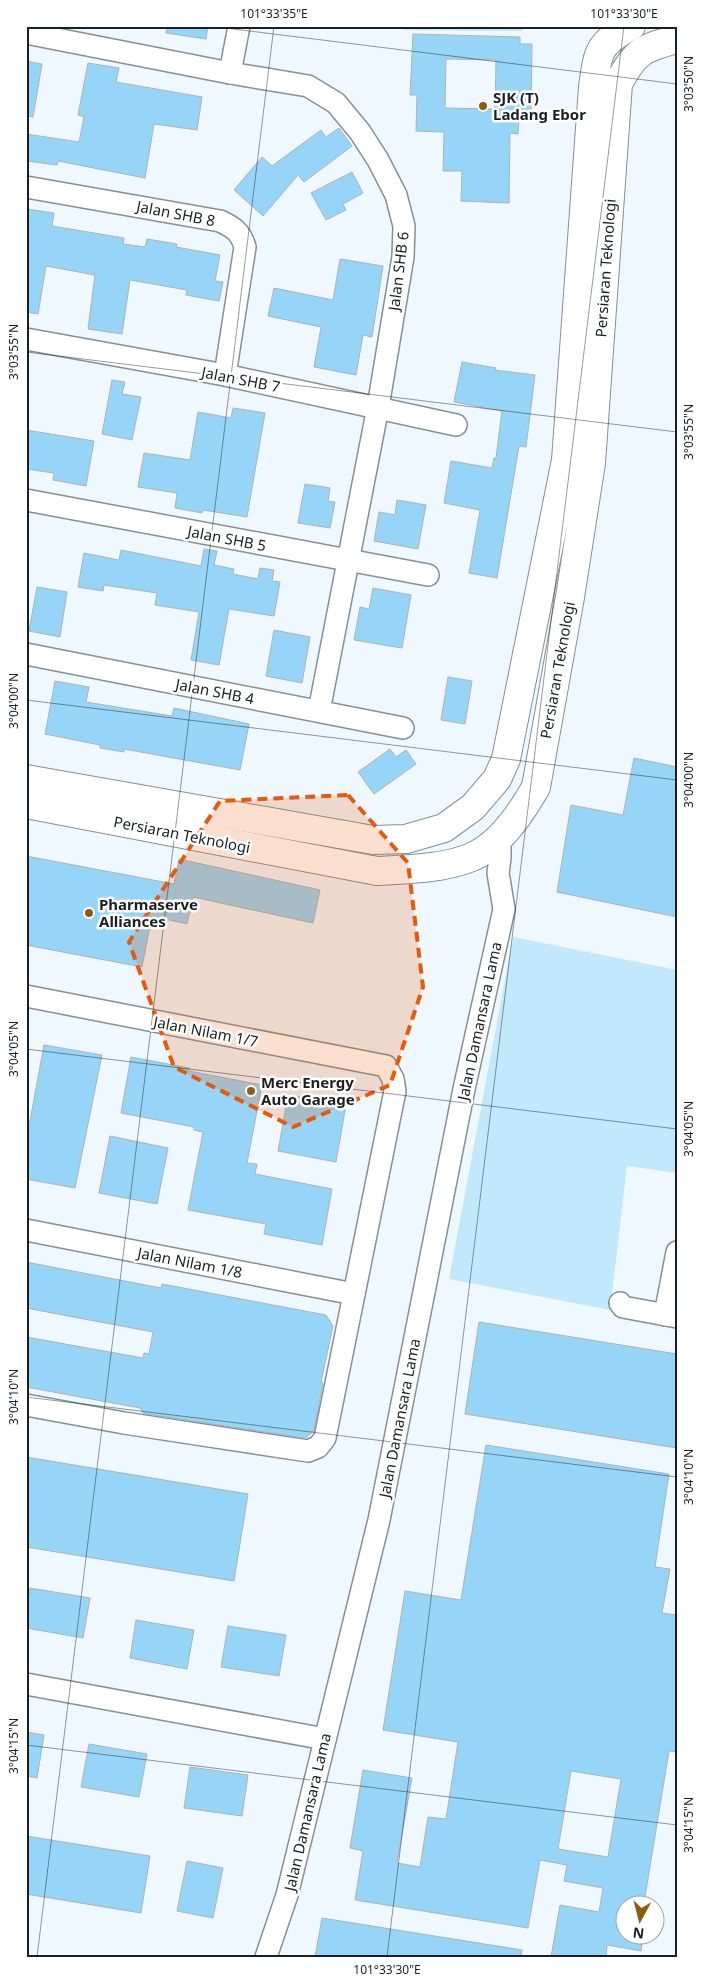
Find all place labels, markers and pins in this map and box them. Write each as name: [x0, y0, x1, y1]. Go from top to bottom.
place label: SJK (T) Ladang Ebor: [493, 87, 586, 124]
marker: SJK (T) Ladang Ebor: [477, 100, 489, 112]
place label: Pharmaserve Alliances: [99, 894, 198, 931]
marker: Pharmaserve Alliances: [83, 907, 95, 919]
place label: Merc Energy Auto Garage: [261, 1072, 355, 1109]
marker: Merc Energy Auto Garage: [245, 1085, 257, 1097]

